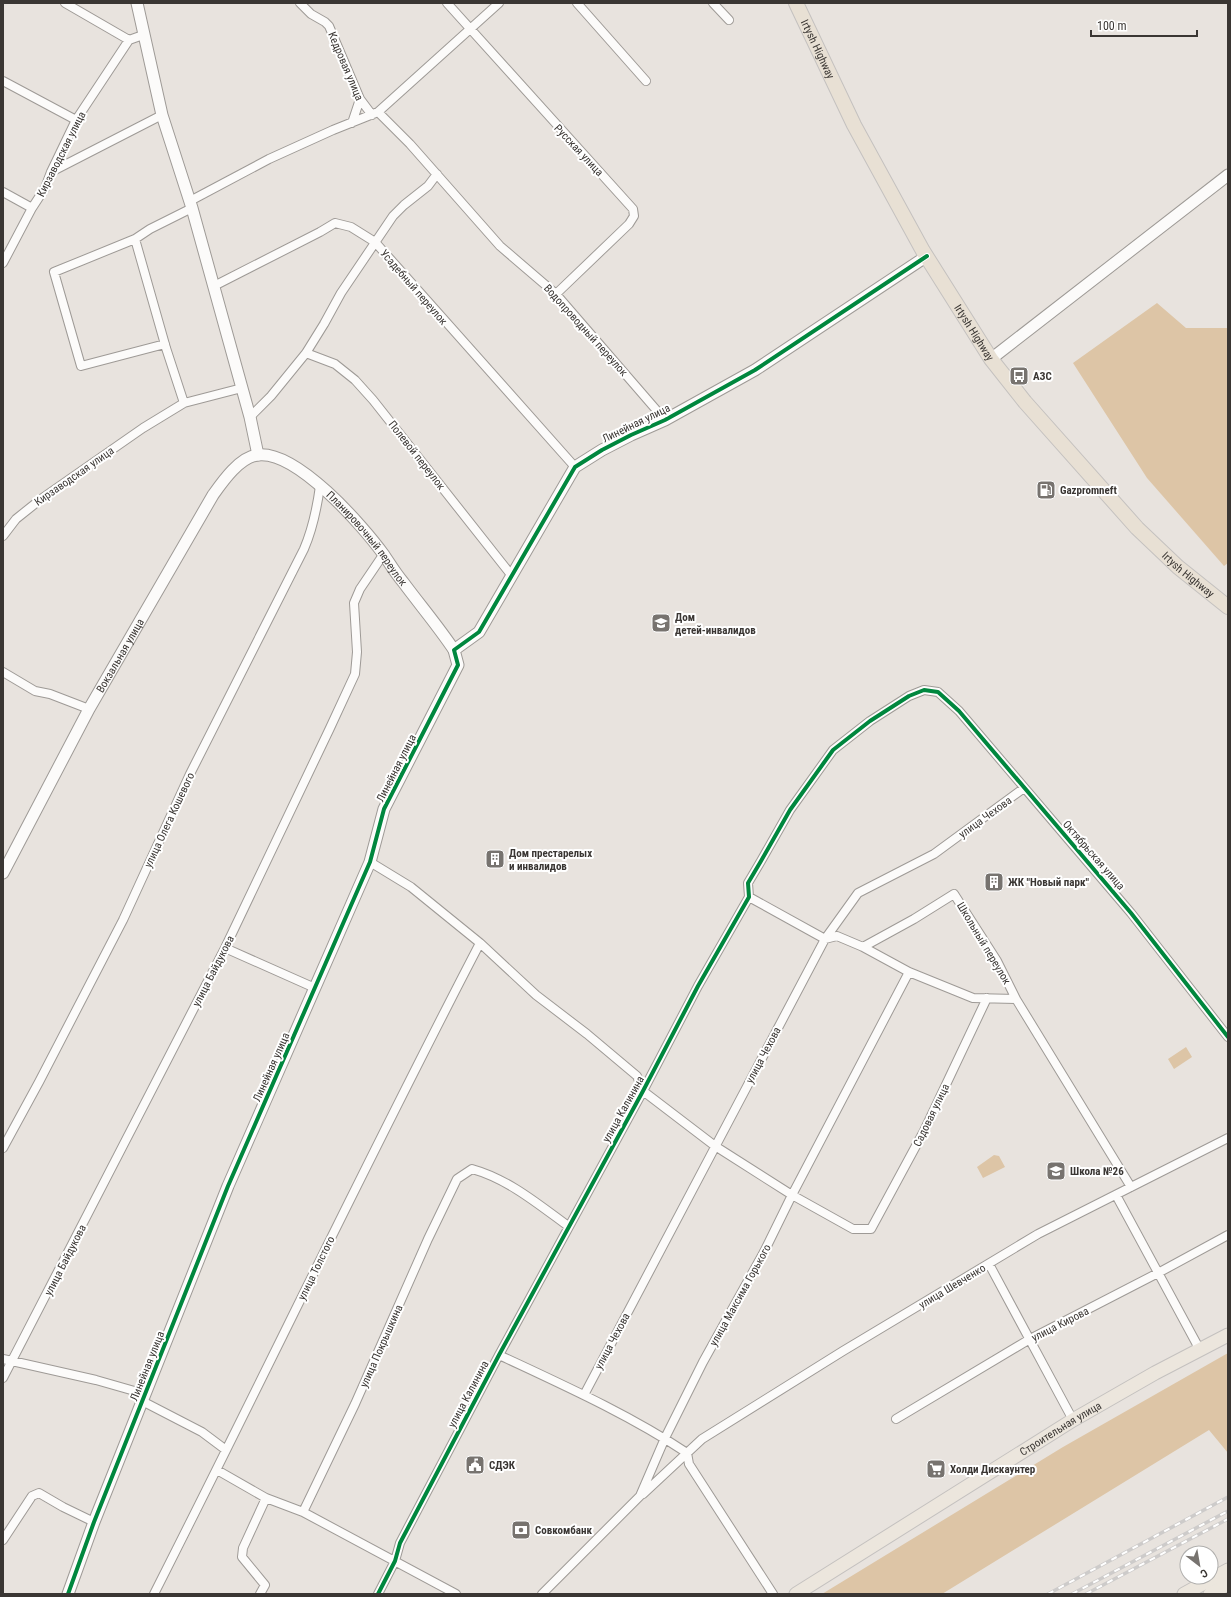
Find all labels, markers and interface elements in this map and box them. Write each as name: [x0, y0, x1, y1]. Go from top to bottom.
scale bar: [1091, 12, 1197, 38]
street label: Irtysh Highway: [798, 18, 837, 81]
text: 100 m: [1097, 19, 1127, 33]
street label: Кедровая улица: [325, 30, 366, 102]
street label: Кирзаводская улица: [34, 109, 89, 199]
street label: Русская улица: [551, 122, 606, 179]
street label: Усадебный переулок: [377, 247, 450, 328]
street label: Водопроводный переулок: [541, 282, 631, 379]
street label: Irtysh Highway: [951, 302, 997, 364]
bus stop icon: АЗС: [1008, 365, 1030, 387]
place label: АЗС: [1033, 370, 1052, 383]
street label: Линейная улица: [600, 401, 672, 446]
street label: Полевой переулок: [386, 418, 448, 493]
street label: Кирзаводская улица: [32, 444, 116, 509]
fuel station icon: Gazpromneft: [1035, 479, 1057, 501]
place label: Gazpromneft: [1060, 484, 1117, 497]
street label: Планировочный переулок: [324, 488, 410, 589]
street label: Irtysh Highway: [1159, 549, 1217, 601]
place label: Дом детей-инвалидов: [675, 611, 756, 637]
school or university icon: Дом детей-инвалидов: [650, 612, 672, 634]
street label: Вокзальная улица: [94, 616, 147, 695]
street label: Линейная улица: [374, 732, 419, 804]
street label: улица Олега Кошевого: [142, 770, 197, 870]
street label: улица Чехова: [956, 794, 1014, 841]
street label: Октябрьская улица: [1060, 818, 1127, 893]
place label: Дом престарелых и инвалидов: [509, 847, 592, 873]
building icon: Дом престарелых и инвалидов: [484, 848, 506, 870]
building icon: ЖК "Новый парк": [983, 871, 1005, 893]
place label: ЖК "Новый парк": [1008, 876, 1089, 889]
street label: Школьный переулок: [954, 900, 1014, 987]
street label: улица Байдукова: [190, 934, 237, 1009]
street label: улица Чехова: [743, 1025, 784, 1086]
street label: Линейная улица: [250, 1031, 292, 1104]
street label: улица Калинина: [600, 1074, 647, 1145]
street label: Садовая улица: [911, 1082, 952, 1149]
school or university icon: Школа №26: [1045, 1160, 1067, 1182]
place label: Школа №26: [1070, 1165, 1124, 1178]
street label: улица Байдукова: [42, 1223, 89, 1298]
street label: улица Толстого: [295, 1234, 338, 1302]
street label: улица Максима Горького: [707, 1242, 774, 1348]
street label: улица Шевченко: [917, 1261, 988, 1311]
street label: улица Покрышкина: [357, 1303, 406, 1390]
street label: улица Кирова: [1029, 1304, 1091, 1344]
street label: улица Чехова: [592, 1311, 633, 1372]
street label: Линейная улица: [128, 1329, 167, 1403]
street label: улица Калинина: [445, 1359, 492, 1430]
street label: Строительная улица: [1018, 1399, 1104, 1459]
public building icon: СДЭК: [464, 1454, 486, 1476]
supermarket icon: Холди Дискаунтер: [925, 1458, 947, 1480]
place label: СДЭК: [489, 1459, 516, 1472]
place label: Холди Дискаунтер: [950, 1463, 1036, 1476]
bank icon: Совкомбанк: [510, 1519, 532, 1541]
place label: Совкомбанк: [535, 1524, 592, 1537]
north arrow: [1179, 1545, 1219, 1585]
text: С: [1198, 1566, 1210, 1580]

